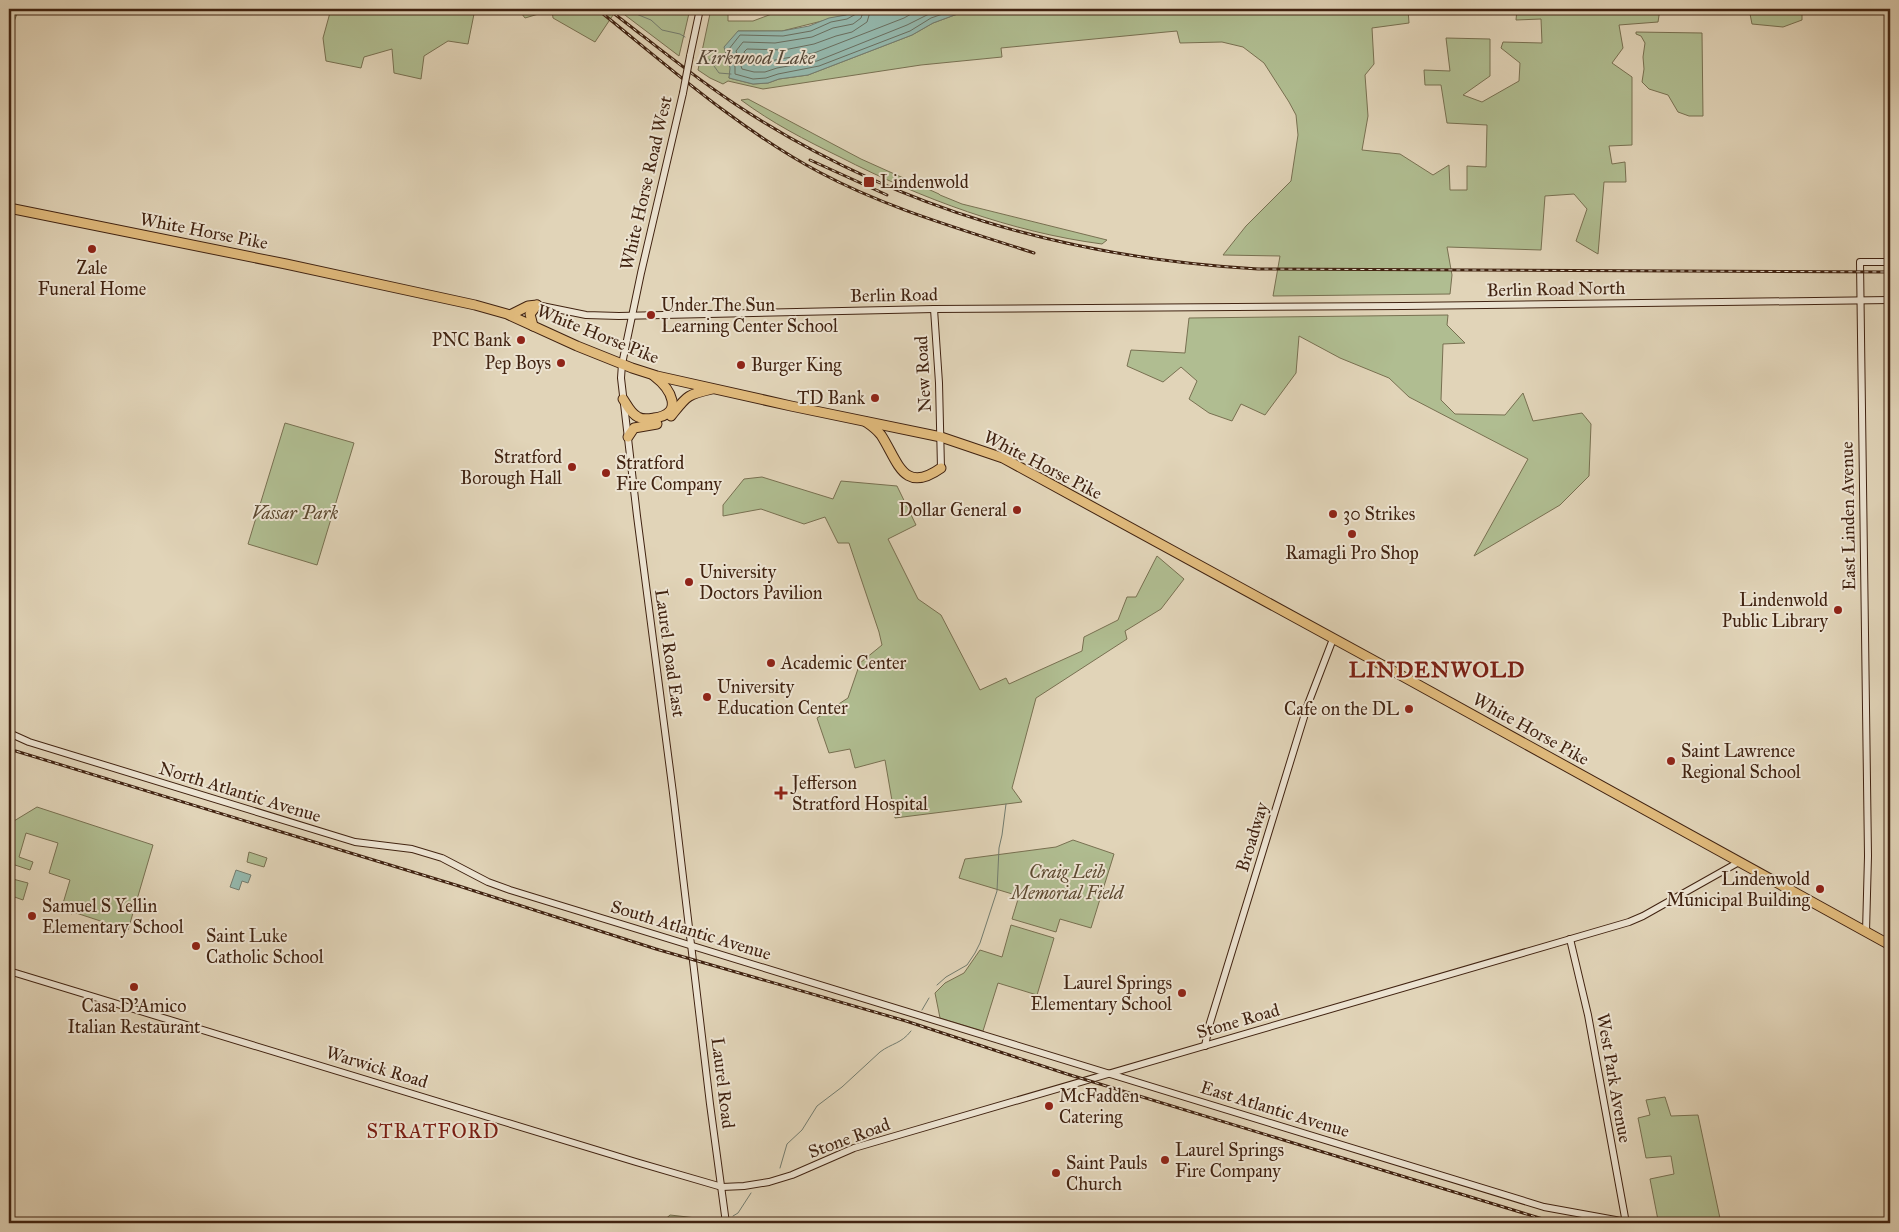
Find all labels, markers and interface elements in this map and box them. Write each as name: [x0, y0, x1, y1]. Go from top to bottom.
water label: Kirkwood Lake: [696, 46, 816, 69]
street label: White Horse Road West: [615, 93, 677, 272]
place label: Lindenwold: [880, 171, 969, 193]
marker: Lindenwold: [862, 175, 876, 189]
street label: White Horse Pike: [138, 208, 270, 254]
marker: Zale Funeral Home: [86, 243, 98, 255]
place label: Zale Funeral Home: [38, 257, 146, 300]
street label: Berlin Road North: [1486, 277, 1626, 301]
street label: Berlin Road: [850, 283, 938, 307]
place label: Under The Sun Learning Center School: [661, 294, 838, 338]
street label: White Horse Pike: [534, 299, 662, 369]
marker: Under The Sun Learning Center School: [645, 309, 657, 321]
place label: PNC Bank: [432, 329, 512, 351]
marker: PNC Bank: [515, 334, 527, 346]
street label: New Road: [910, 335, 936, 413]
place label: Pep Boys: [485, 352, 551, 374]
place label: Burger King: [751, 354, 842, 377]
marker: Pep Boys: [555, 357, 567, 369]
marker: Burger King: [735, 359, 747, 371]
place label: TD Bank: [797, 387, 866, 409]
marker: TD Bank: [869, 392, 881, 404]
street label: White Horse Pike: [980, 426, 1106, 504]
street label: East Linden Avenue: [1836, 441, 1860, 591]
place label: Stratford Borough Hall: [460, 446, 562, 490]
place label: Stratford Fire Company: [616, 452, 722, 495]
marker: Stratford Borough Hall: [566, 461, 578, 473]
marker: Stratford Fire Company: [600, 467, 612, 479]
place label: Dollar General: [899, 499, 1007, 521]
park label: Vassar Park: [252, 502, 338, 524]
place label: 30 Strikes: [1343, 503, 1415, 525]
marker: Dollar General: [1011, 504, 1023, 516]
marker: 30 Strikes: [1327, 508, 1339, 520]
marker: Ramagli Pro Shop: [1346, 528, 1358, 540]
place label: Ramagli Pro Shop: [1285, 542, 1419, 565]
place label: University Doctors Pavilion: [699, 561, 823, 604]
marker: University Doctors Pavilion: [683, 576, 695, 588]
street label: Laurel Road East: [650, 588, 690, 719]
place label: Lindenwold Public Library: [1722, 589, 1829, 632]
marker: Lindenwold Public Library: [1832, 604, 1844, 616]
place label: Academic Center: [780, 652, 907, 674]
district label: LINDENWOLD: [1349, 656, 1525, 683]
marker: Academic Center: [765, 657, 777, 669]
place label: University Education Center: [717, 676, 848, 719]
street label: White Horse Pike: [1469, 688, 1593, 770]
marker: University Education Center: [701, 691, 713, 703]
place label: Cafe on the DL: [1284, 698, 1400, 720]
marker: Cafe on the DL: [1403, 703, 1415, 715]
place label: Saint Lawrence Regional School: [1681, 740, 1801, 784]
marker: Saint Lawrence Regional School: [1665, 755, 1677, 767]
street label: North Atlantic Avenue: [156, 757, 324, 827]
place label: Jefferson Stratford Hospital: [790, 772, 928, 815]
marker: Jefferson Stratford Hospital: [774, 786, 788, 800]
street label: Broadway: [1231, 799, 1273, 875]
park label: Craig Leib Memorial Field: [1009, 861, 1125, 904]
place label: Lindenwold Municipal Building: [1666, 868, 1811, 912]
marker: Lindenwold Municipal Building: [1814, 883, 1826, 895]
place label: Samuel S Yellin Elementary School: [42, 895, 184, 938]
street label: South Atlantic Avenue: [608, 895, 774, 965]
marker: Samuel S Yellin Elementary School: [26, 910, 38, 922]
place label: Saint Luke Catholic School: [206, 925, 324, 968]
marker: Saint Luke Catholic School: [190, 940, 202, 952]
place label: Laurel Springs Elementary School: [1030, 972, 1172, 1015]
marker: Casa D'Amico Italian Restaurant: [128, 981, 140, 993]
marker: Laurel Springs Elementary School: [1176, 987, 1188, 999]
place label: Casa D'Amico Italian Restaurant: [68, 995, 201, 1038]
street label: Stone Road: [1194, 999, 1282, 1043]
street label: West Park Avenue: [1592, 1012, 1636, 1144]
street label: Laurel Road: [706, 1036, 740, 1130]
street label: Warwick Road: [323, 1041, 431, 1093]
street label: East Atlantic Avenue: [1198, 1076, 1352, 1142]
place label: McFadden Catering: [1059, 1085, 1139, 1129]
marker: McFadden Catering: [1043, 1100, 1055, 1112]
street label: Stone Road: [805, 1113, 893, 1163]
district label: STRATFORD: [367, 1119, 499, 1143]
place label: Laurel Springs Fire Company: [1175, 1139, 1284, 1182]
place label: Saint Pauls Church: [1066, 1152, 1147, 1195]
marker: Laurel Springs Fire Company: [1159, 1154, 1171, 1166]
marker: Saint Pauls Church: [1050, 1167, 1062, 1179]

